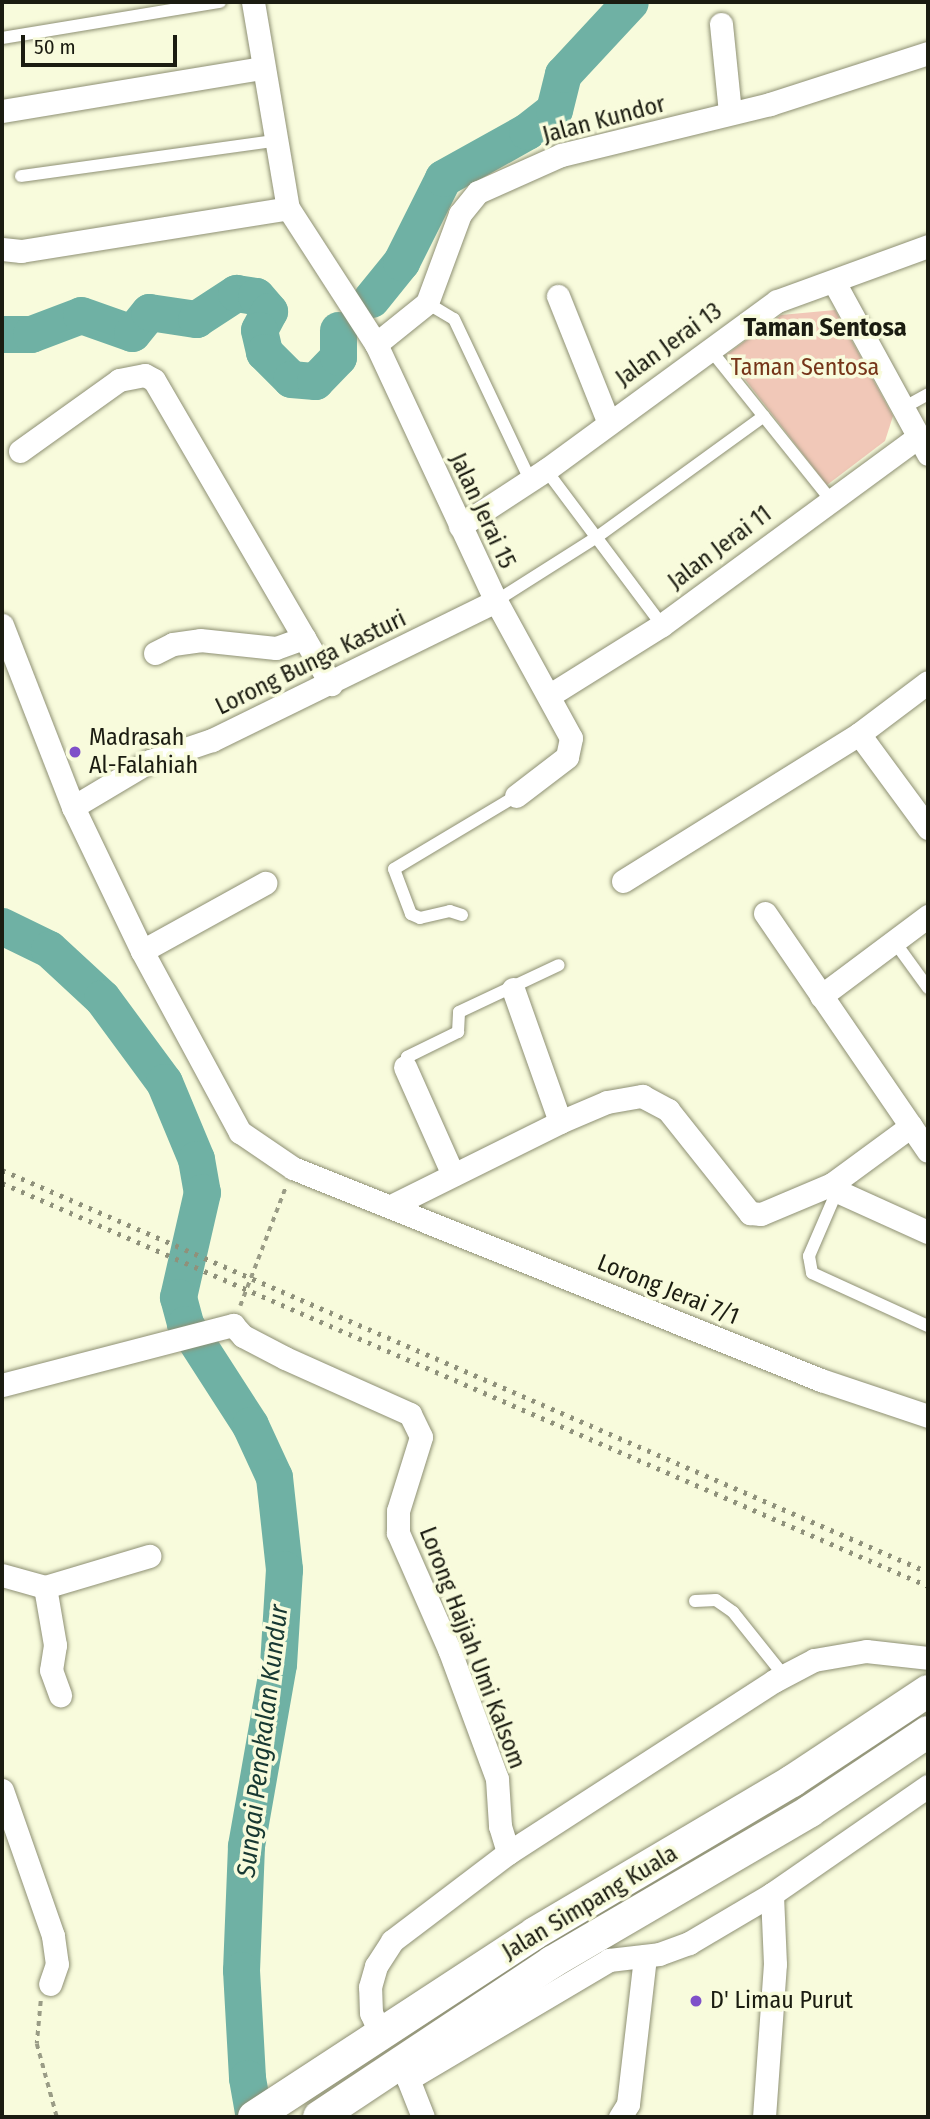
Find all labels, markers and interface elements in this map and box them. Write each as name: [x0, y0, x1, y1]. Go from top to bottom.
scale bar: [24, 21, 180, 65]
text: 50 m: [34, 34, 76, 60]
street label: Jalan Kundor: [539, 90, 669, 150]
street label: Jalan Jerai 13: [610, 297, 728, 393]
district label: Taman Sentosa: [743, 312, 907, 344]
park label: Taman Sentosa: [731, 354, 879, 382]
street label: Jalan Jerai 15: [443, 449, 521, 573]
street label: Jalan Jerai 11: [663, 500, 777, 596]
street label: Lorong Bunga Kasturi: [211, 604, 411, 722]
place label: Madrasah Al-Falahiah: [89, 724, 198, 780]
marker: Madrasah Al-Falahiah: [67, 744, 83, 760]
street label: Lorong Jerai 7/1: [593, 1249, 743, 1331]
street label: Lorong Hajjah Umi Kalsom: [413, 1523, 531, 1773]
water label: Sungai Pengkalan Kundur: [231, 1603, 295, 1879]
street label: Jalan Simpang Kuala: [497, 1839, 683, 1967]
place label: D' Limau Purut: [710, 1987, 853, 2015]
marker: D' Limau Purut: [688, 1993, 704, 2009]

